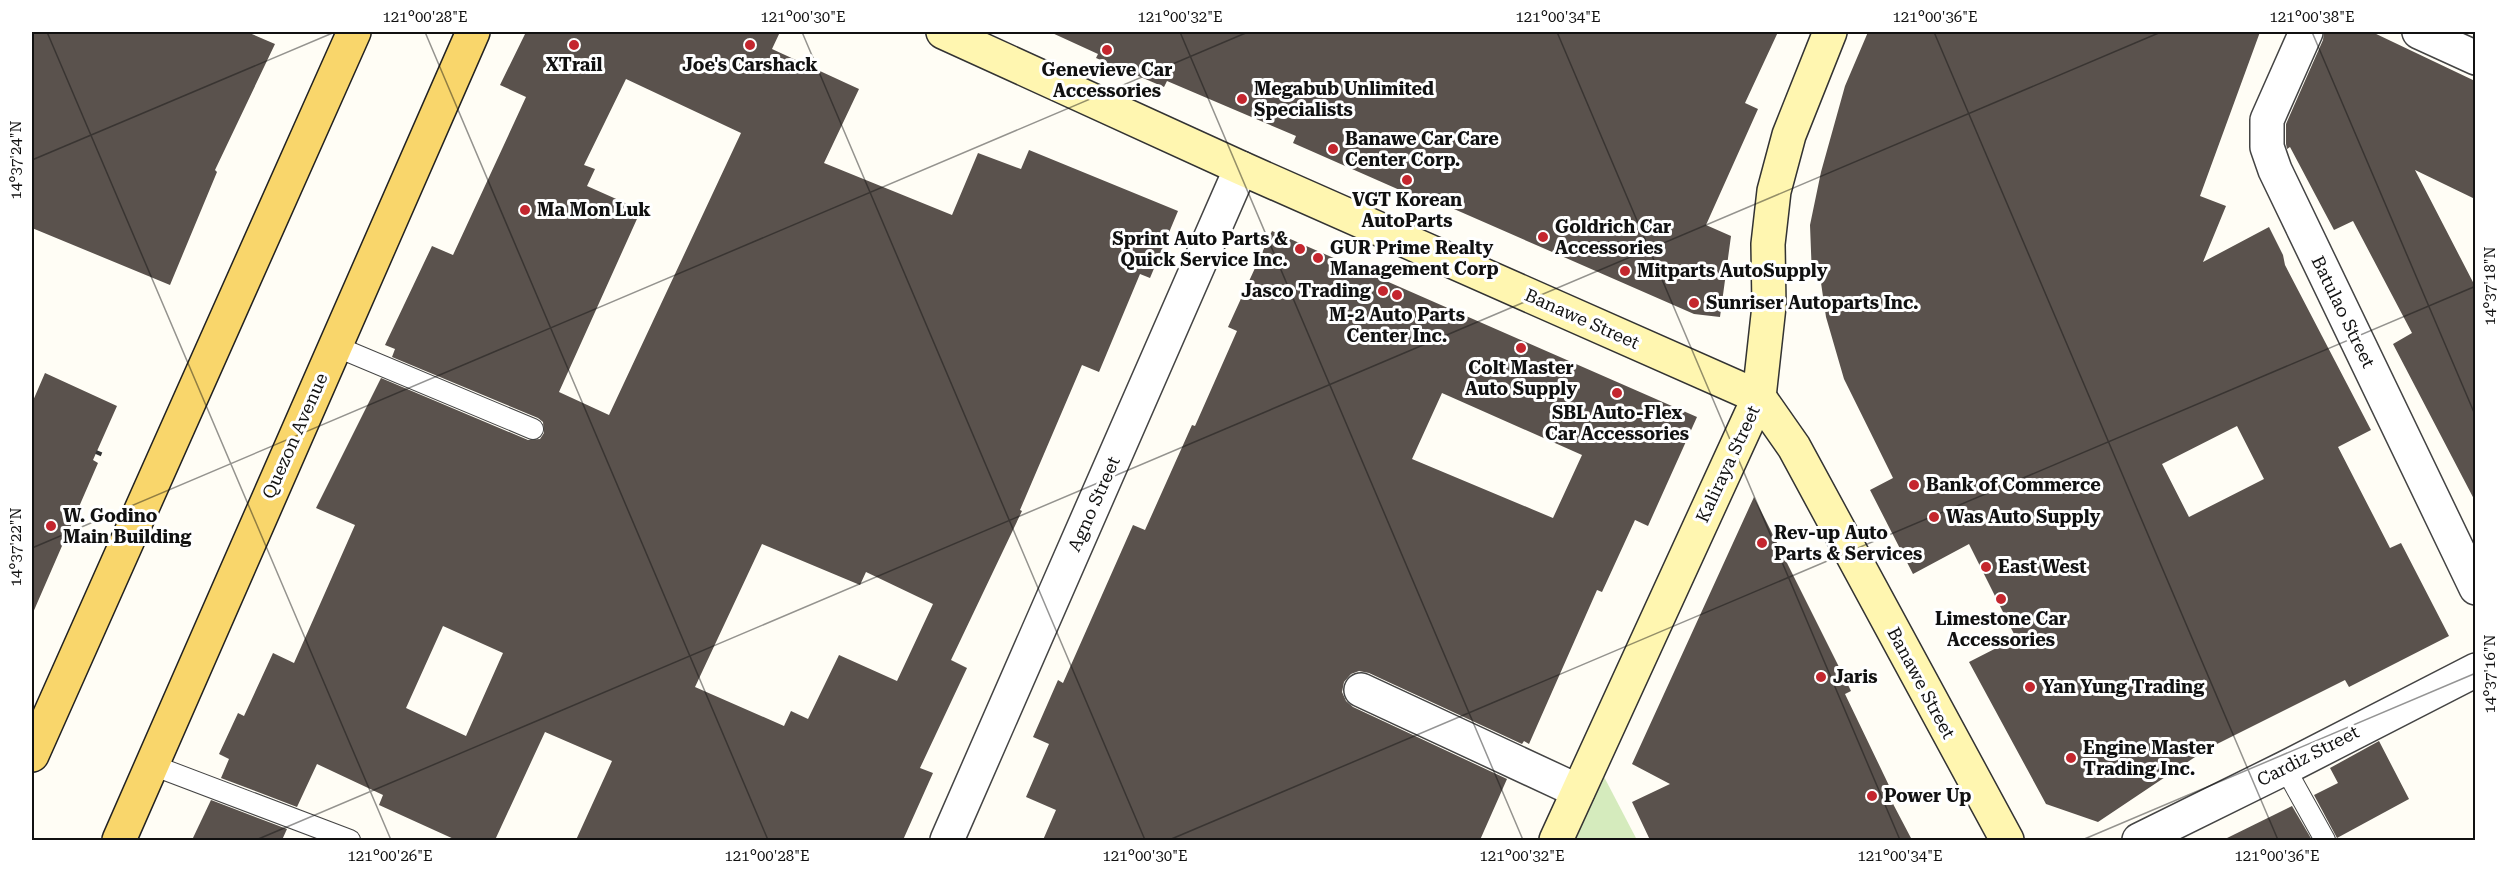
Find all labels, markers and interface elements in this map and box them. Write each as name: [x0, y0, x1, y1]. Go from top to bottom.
text: 121°00'28"E: [382, 8, 468, 26]
text: 121°00'30"E: [760, 8, 846, 26]
text: 121°00'32"E: [1137, 8, 1223, 26]
text: 121°00'34"E: [1515, 8, 1601, 26]
text: 121°00'36"E: [1892, 8, 1978, 26]
text: 121°00'38"E: [2269, 8, 2355, 26]
marker: XTrail: [567, 38, 581, 52]
marker: Joe's Carshack: [743, 38, 757, 52]
marker: Genevieve Car Accessories: [1100, 43, 1114, 57]
place label: XTrail: [546, 54, 602, 75]
place label: Joe's Carshack: [682, 54, 818, 75]
place label: Genevieve Car Accessories: [1042, 59, 1172, 101]
place label: Megabub Unlimited Specialists: [1254, 78, 1434, 120]
marker: Megabub Unlimited Specialists: [1235, 92, 1249, 106]
text: 14°37'24"N: [7, 120, 25, 200]
place label: Banawe Car Care Center Corp.: [1345, 128, 1499, 170]
marker: Banawe Car Care Center Corp.: [1326, 142, 1340, 156]
marker: VGT Korean AutoParts: [1400, 173, 1414, 187]
place label: VGT Korean AutoParts: [1352, 189, 1462, 231]
place label: Ma Mon Luk: [537, 199, 651, 220]
marker: Ma Mon Luk: [518, 203, 532, 217]
place label: Goldrich Car Accessories: [1555, 216, 1671, 258]
place label: Sprint Auto Parts & Quick Service Inc.: [1112, 228, 1288, 270]
marker: Goldrich Car Accessories: [1536, 230, 1550, 244]
place label: GUR Prime Realty Management Corp: [1330, 237, 1499, 279]
marker: Sprint Auto Parts & Quick Service Inc.: [1293, 242, 1307, 256]
text: 14°37'18"N: [2481, 246, 2499, 326]
marker: GUR Prime Realty Management Corp: [1311, 251, 1325, 265]
street label: Batulao Street: [2307, 252, 2380, 371]
place label: Mitparts AutoSupply: [1637, 260, 1828, 281]
marker: Mitparts AutoSupply: [1618, 264, 1632, 278]
place label: Jasco Trading: [1241, 280, 1372, 301]
marker: Jasco Trading: [1376, 284, 1390, 298]
street label: Banawe Street: [1522, 284, 1643, 353]
marker: M-2 Auto Parts Center Inc.: [1390, 288, 1404, 302]
place label: Sunriser Autoparts Inc.: [1706, 292, 1919, 313]
marker: Sunriser Autoparts Inc.: [1687, 296, 1701, 310]
place label: M-2 Auto Parts Center Inc.: [1329, 304, 1465, 346]
marker: Colt Master Auto Supply: [1514, 341, 1528, 355]
place label: Colt Master Auto Supply: [1465, 357, 1577, 399]
street label: Quezon Avenue: [257, 370, 332, 502]
marker: SBL Auto-Flex Car Accessories: [1610, 386, 1624, 400]
place label: SBL Auto-Flex Car Accessories: [1545, 402, 1689, 444]
street label: Kaliraya Street: [1691, 402, 1764, 526]
street label: Agno Street: [1063, 453, 1124, 555]
place label: Bank of Commerce: [1926, 474, 2101, 495]
marker: Bank of Commerce: [1907, 478, 1921, 492]
place label: W. Godino Main Building: [63, 505, 192, 547]
place label: Was Auto Supply: [1946, 506, 2101, 527]
text: 14°37'22"N: [7, 507, 25, 587]
marker: Was Auto Supply: [1927, 510, 1941, 524]
marker: W. Godino Main Building: [44, 519, 58, 533]
place label: Rev-up Auto Parts & Services: [1774, 522, 1922, 564]
marker: Rev-up Auto Parts & Services: [1755, 536, 1769, 550]
place label: East West: [1998, 556, 2086, 577]
marker: East West: [1979, 560, 1993, 574]
marker: Limestone Car Accessories: [1994, 592, 2008, 606]
place label: Limestone Car Accessories: [1935, 608, 2067, 650]
street label: Banawe Street: [1883, 623, 1960, 742]
text: 14°37'16"N: [2481, 634, 2499, 714]
place label: Jaris: [1833, 666, 1878, 687]
marker: Jaris: [1814, 670, 1828, 684]
place label: Yan Yung Trading: [2042, 676, 2205, 697]
marker: Yan Yung Trading: [2023, 680, 2037, 694]
street label: Cardiz Street: [2253, 721, 2363, 790]
place label: Engine Master Trading Inc.: [2083, 737, 2214, 779]
marker: Engine Master Trading Inc.: [2064, 751, 2078, 765]
place label: Power Up: [1884, 785, 1971, 806]
marker: Power Up: [1865, 789, 1879, 803]
text: 121°00'26"E: [347, 847, 433, 865]
text: 121°00'28"E: [724, 847, 810, 865]
text: 121°00'30"E: [1102, 847, 1188, 865]
text: 121°00'32"E: [1479, 847, 1565, 865]
text: 121°00'34"E: [1857, 847, 1943, 865]
text: 121°00'36"E: [2234, 847, 2320, 865]

